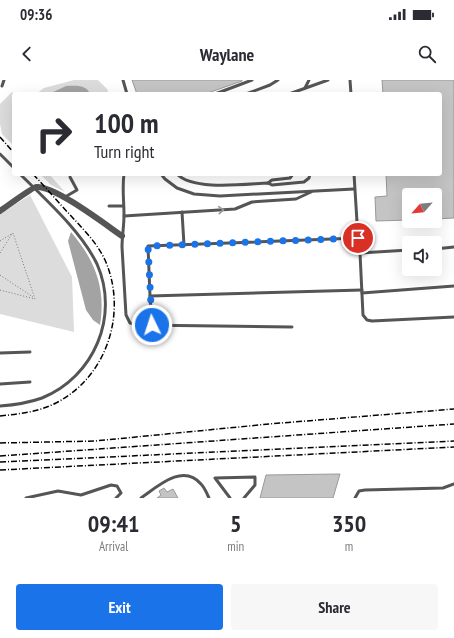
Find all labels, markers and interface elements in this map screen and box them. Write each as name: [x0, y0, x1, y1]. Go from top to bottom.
text: 09:36: [20, 5, 52, 24]
icon: back: [16, 43, 38, 65]
text: Waylane: [200, 43, 254, 66]
icon: search: [416, 43, 438, 65]
text: 100 m: [94, 104, 158, 141]
icon: right: [28, 108, 80, 160]
text: Turn right: [94, 140, 154, 163]
north arrow: [402, 188, 442, 228]
map controls: [402, 188, 442, 276]
one-way arrow: [218, 206, 224, 214]
pin: [341, 221, 375, 255]
icon: arrive: [347, 227, 369, 249]
button: sound: [402, 236, 442, 276]
position arrow: [131, 304, 173, 346]
text: 09:41: [88, 508, 140, 539]
text: 5: [230, 508, 241, 539]
text: 350: [332, 508, 366, 539]
text: Arrival: [99, 538, 128, 555]
text: min: [227, 538, 244, 555]
text: m: [345, 538, 353, 555]
button: Exit: [16, 584, 223, 630]
button: Share: [231, 584, 438, 630]

